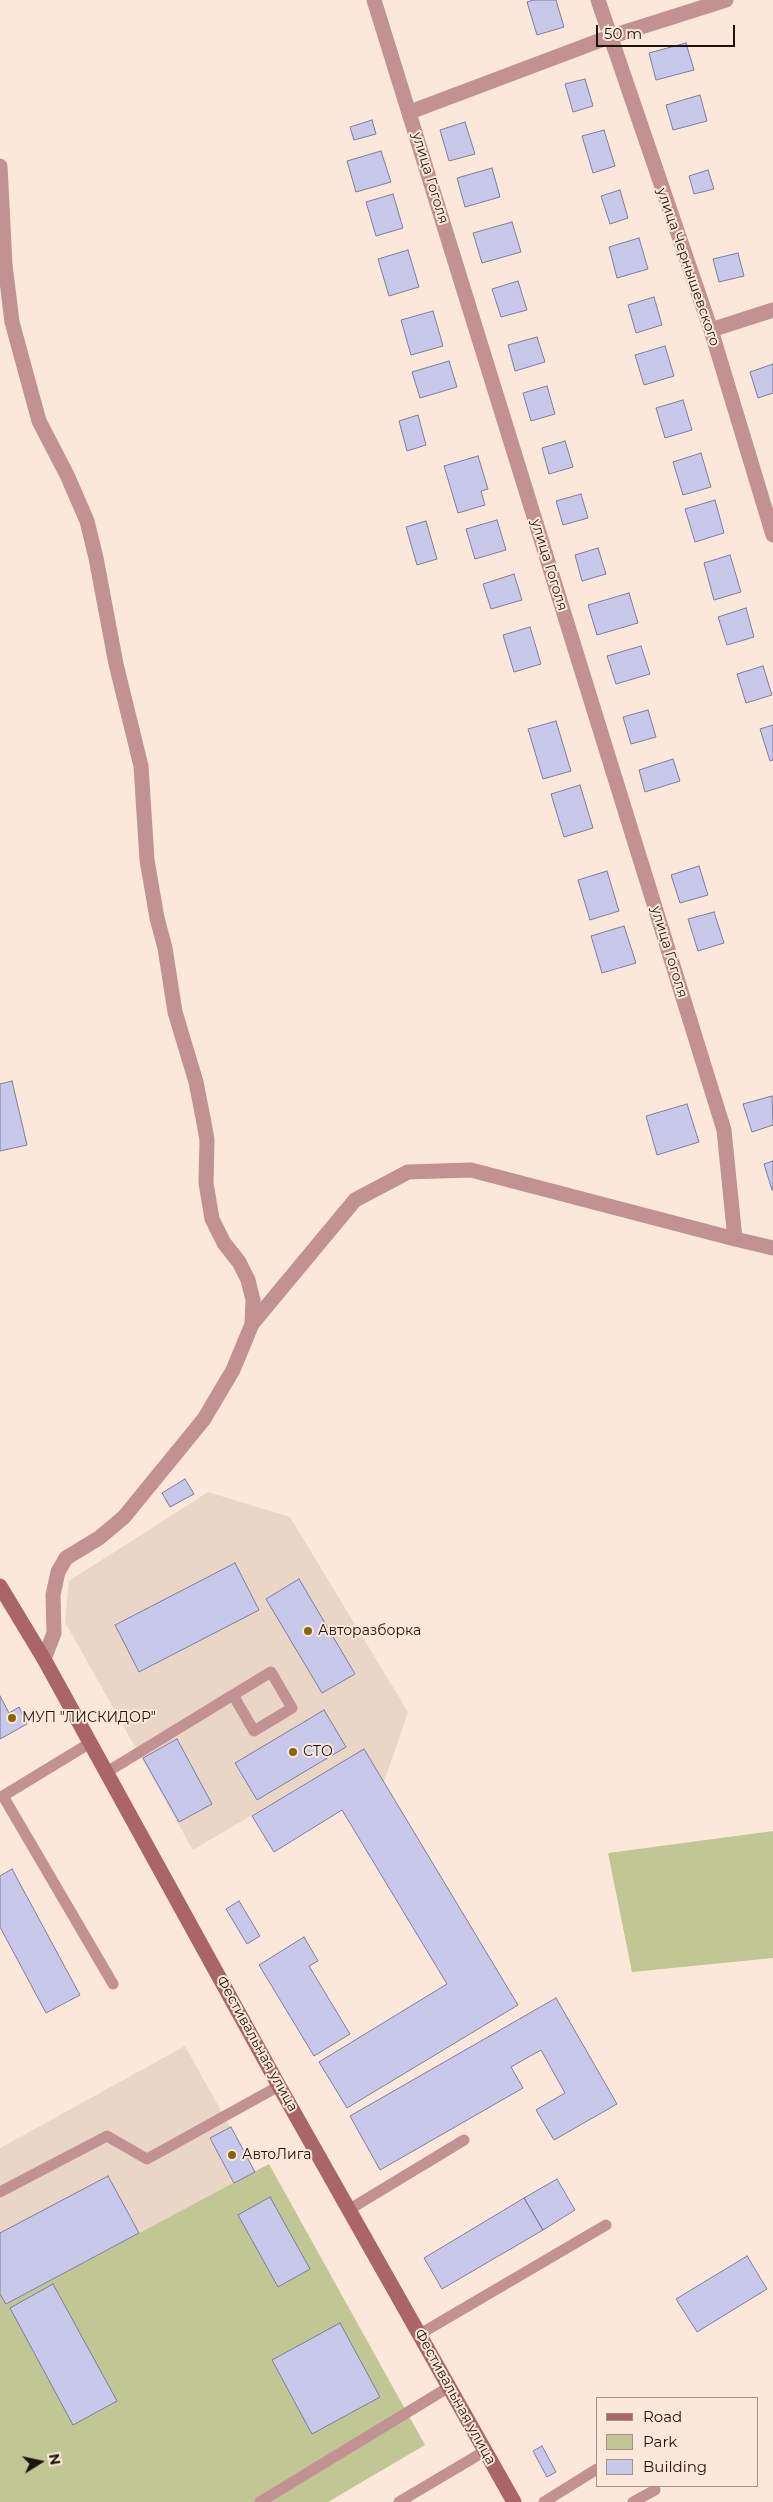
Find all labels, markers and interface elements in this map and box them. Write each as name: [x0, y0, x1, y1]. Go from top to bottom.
scale bar: [598, 15, 737, 47]
text: 50 m: [604, 24, 642, 43]
street label: улица Гоголя: [408, 130, 452, 226]
street label: улица Чернышевского: [653, 186, 723, 348]
street label: улица Гоголя: [527, 517, 571, 613]
street label: улица Гоголя: [647, 904, 691, 1000]
place label: Авторазборка: [318, 1623, 421, 1639]
marker: Авторазборка: [302, 1625, 314, 1637]
place label: МУП "ЛИСКИДОР": [22, 1710, 156, 1726]
marker: МУП "ЛИСКИДОР": [6, 1712, 18, 1724]
place label: СТО: [303, 1744, 333, 1760]
marker: СТО: [287, 1746, 299, 1758]
street label: Фестивальная улица: [213, 1973, 301, 2115]
place label: АвтоЛига: [242, 2147, 311, 2163]
marker: АвтоЛига: [226, 2149, 238, 2161]
street label: Фестивальная улица: [411, 2326, 499, 2468]
legend: [596, 2397, 758, 2487]
text: Road: [643, 2407, 682, 2426]
text: Park: [643, 2432, 677, 2451]
north arrow: [15, 2437, 65, 2487]
text: N: [45, 2452, 65, 2467]
text: Building: [643, 2457, 707, 2476]

